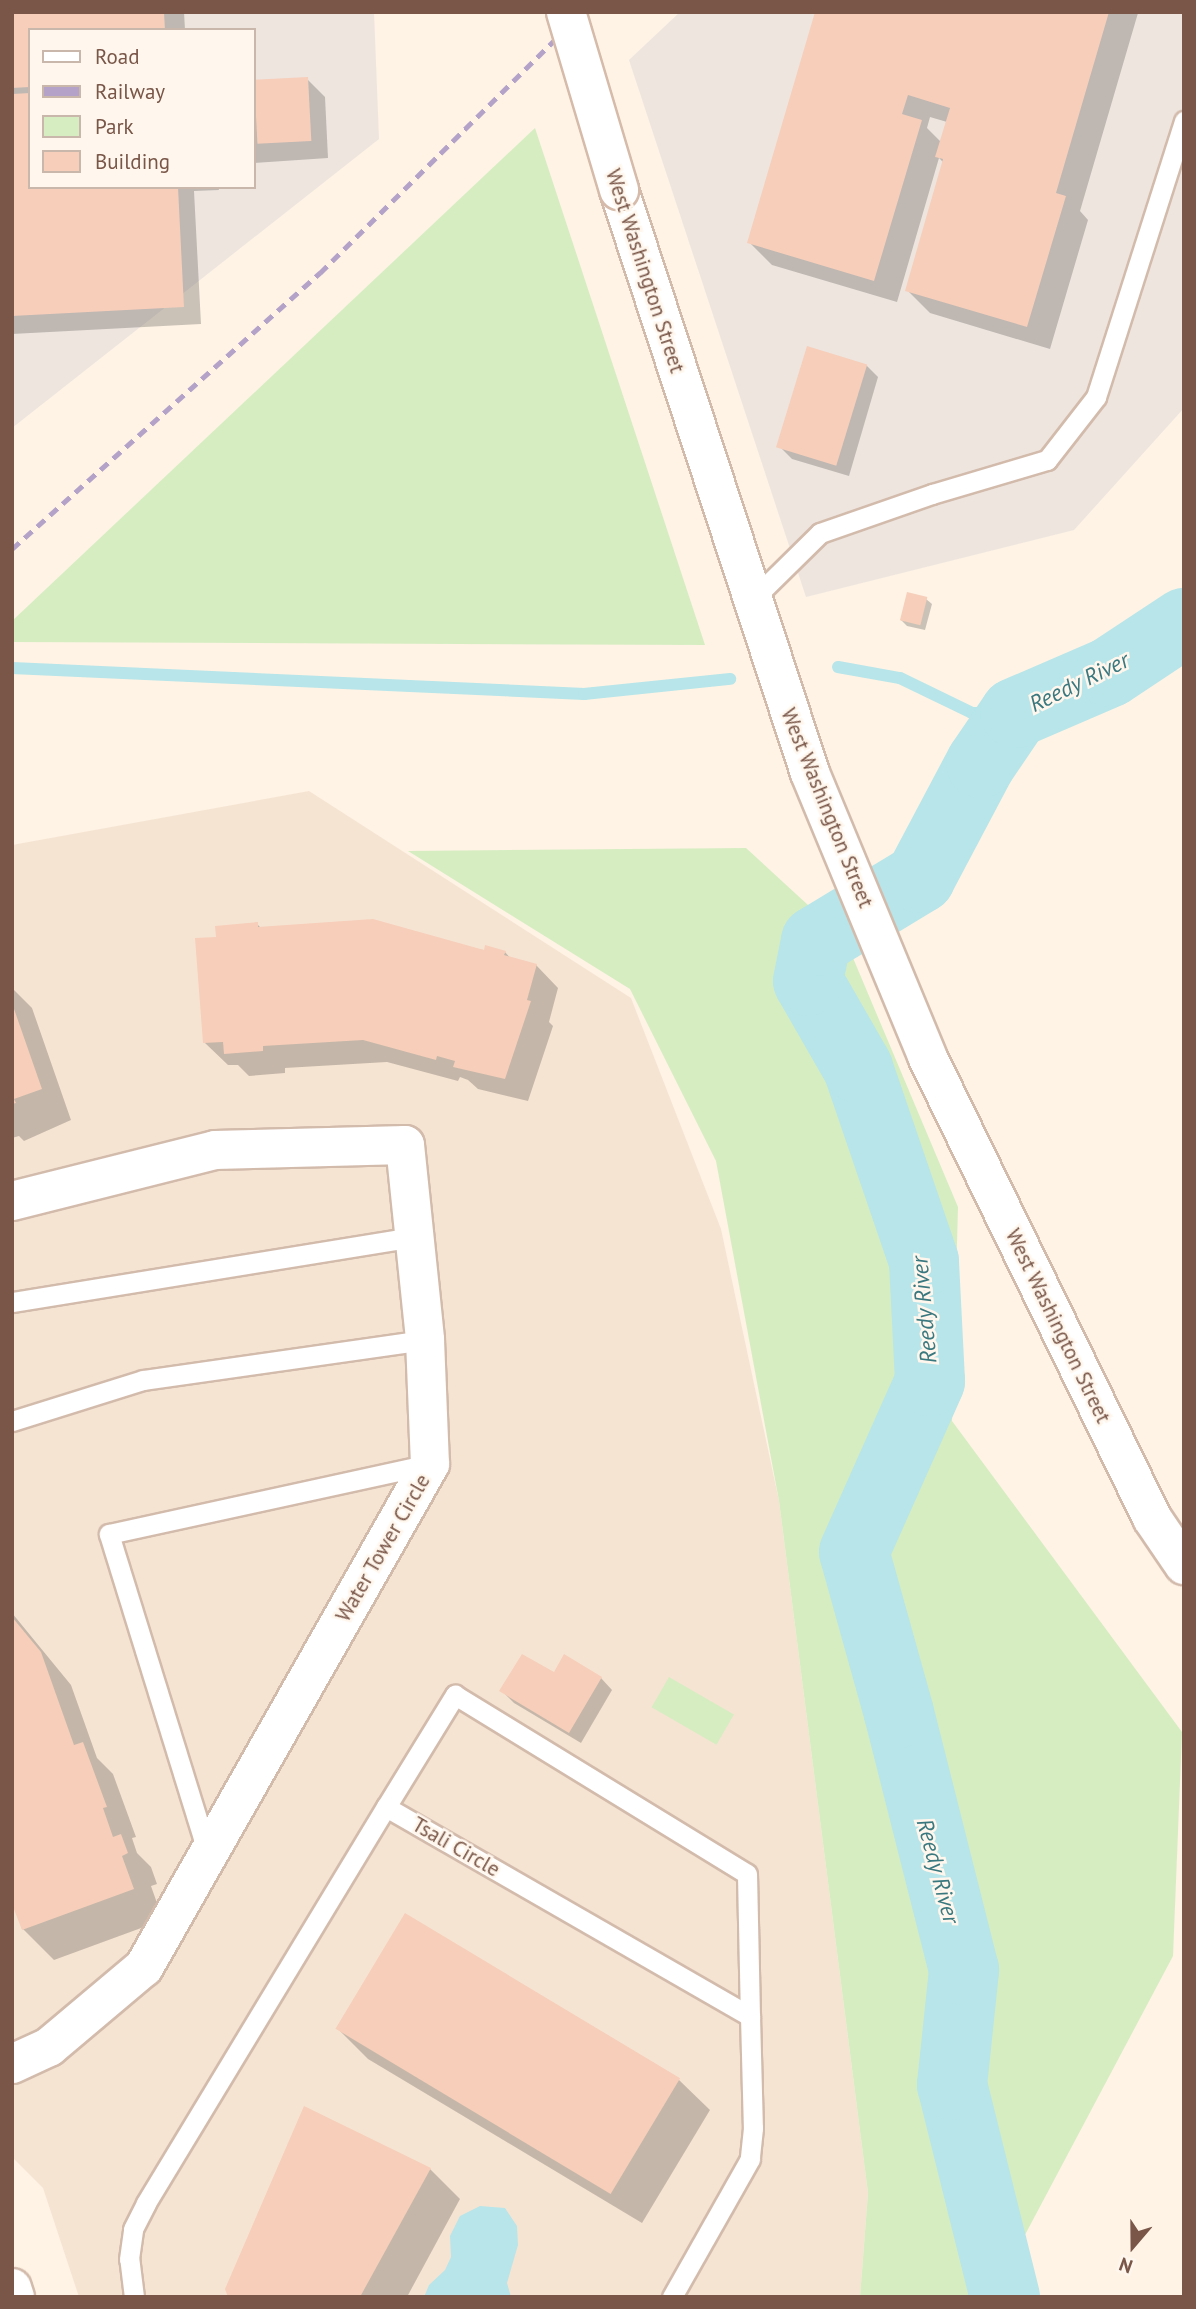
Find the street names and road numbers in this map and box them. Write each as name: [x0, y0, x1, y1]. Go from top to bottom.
street label: West Washington Street: [600, 166, 690, 376]
street label: West Washington Street: [775, 704, 879, 912]
street label: West Washington Street: [1000, 1225, 1116, 1427]
street label: Water Tower Circle: [330, 1469, 436, 1627]
street label: Tsali Circle: [408, 1812, 504, 1882]

